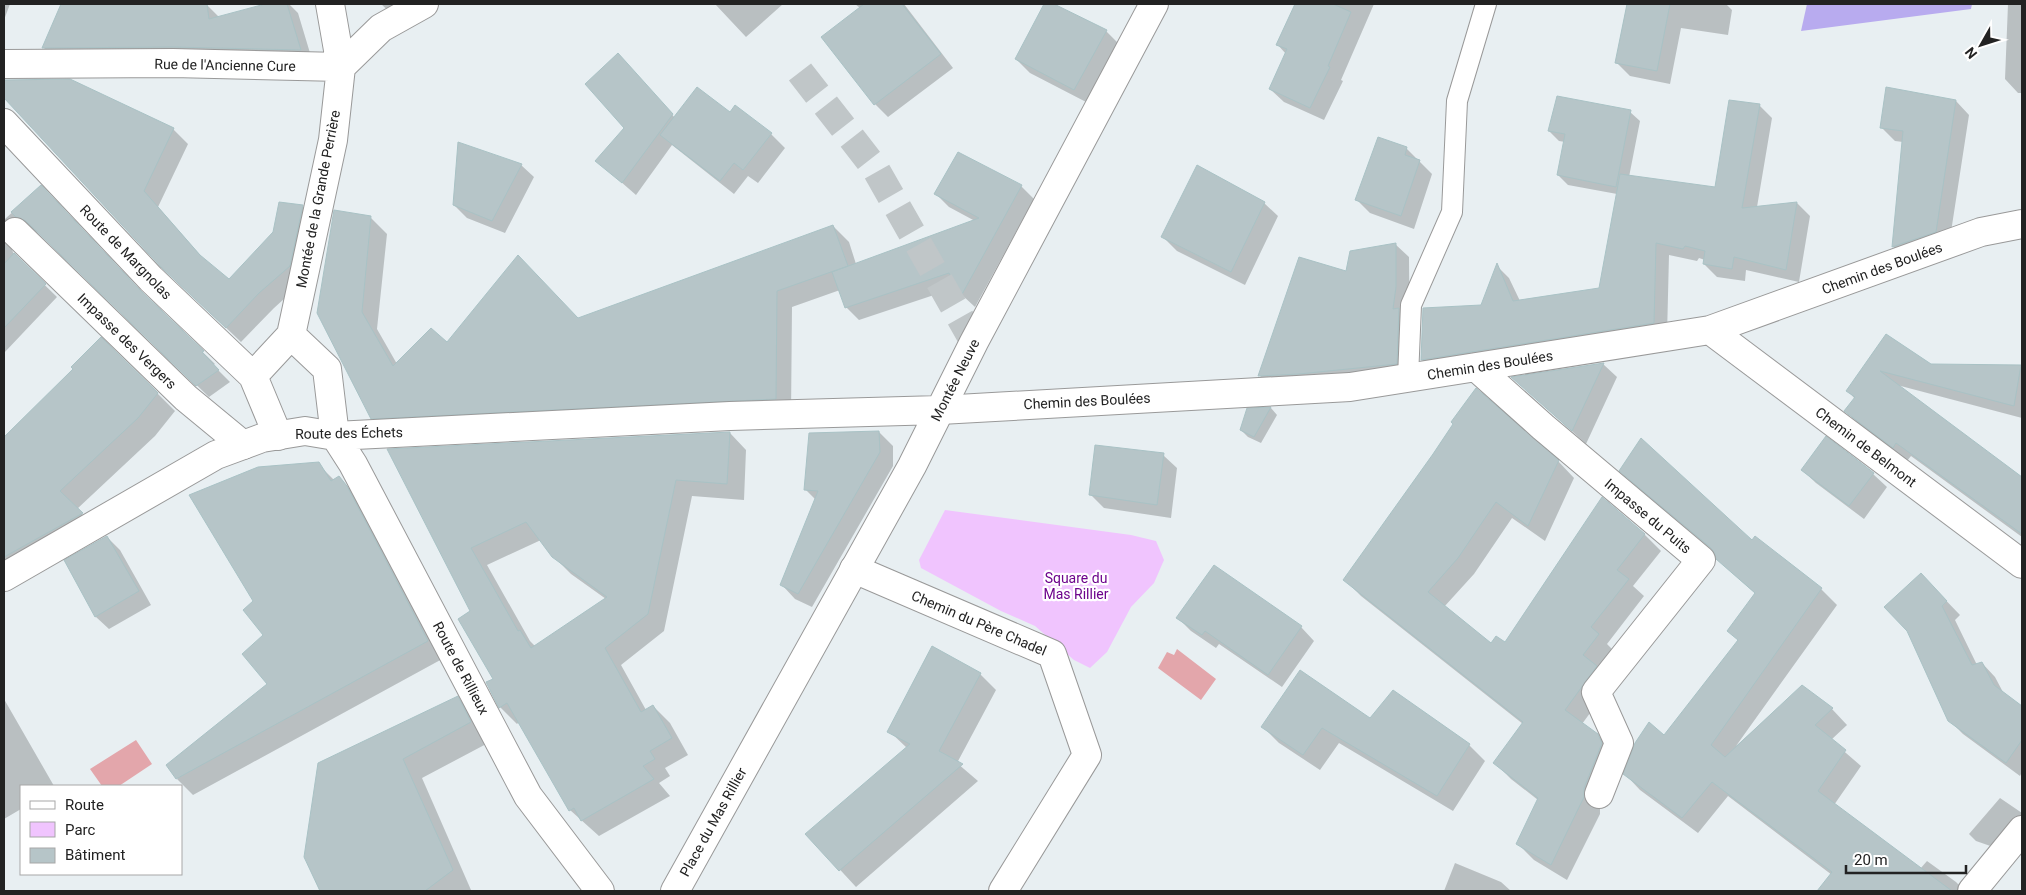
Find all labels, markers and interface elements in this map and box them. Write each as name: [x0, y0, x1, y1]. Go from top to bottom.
north arrow: [1956, 20, 2006, 70]
text: N: [1962, 44, 1980, 62]
street label: Rue de l'Ancienne Cure: [154, 56, 296, 74]
street label: Montée de la Grande Perrière: [293, 109, 343, 289]
street label: Route de Margnolas: [77, 202, 175, 302]
street label: Chemin des Boulées: [1820, 239, 1944, 297]
street label: Impasse des Vergers: [74, 290, 180, 392]
street label: Montée Neuve: [927, 336, 983, 424]
street label: Chemin des Boulées: [1426, 347, 1554, 383]
street label: Chemin des Boulées: [1023, 390, 1151, 412]
street label: Chemin de Belmont: [1812, 404, 1920, 490]
street label: Route des Échets: [295, 423, 403, 442]
street label: Impasse du Puits: [1602, 475, 1694, 557]
park label: Square du Mas Rillier: [1044, 570, 1109, 602]
street label: Chemin du Père Chadel: [909, 587, 1049, 659]
street label: Route de Rillieux: [430, 619, 492, 717]
street label: Place du Mas Rillier: [676, 765, 750, 879]
legend: [20, 785, 182, 875]
text: Route: [65, 796, 104, 814]
text: Parc: [65, 821, 95, 839]
scale bar: [1846, 842, 1966, 874]
text: Bâtiment: [65, 846, 125, 864]
text: 20 m: [1854, 851, 1888, 869]

